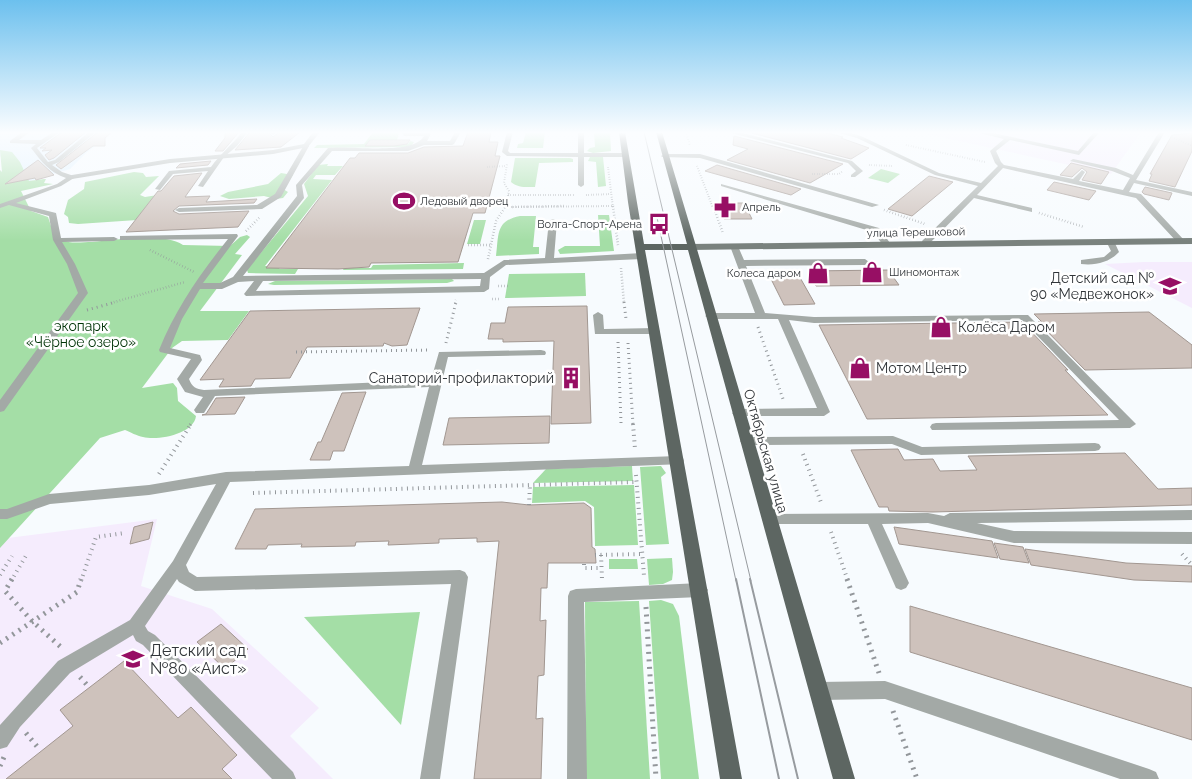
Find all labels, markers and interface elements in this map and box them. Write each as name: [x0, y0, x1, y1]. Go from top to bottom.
sports icon: Ледовый дворец: [391, 188, 417, 214]
pharmacy icon: Апрель: [712, 194, 738, 220]
place label: Ледовый дворец: [420, 195, 509, 208]
place label: Апрель: [742, 201, 781, 214]
bus stop icon: Волга-Спорт-Арена: [646, 211, 672, 237]
place label: Волга-Спорт-Арена: [537, 218, 642, 231]
street label: улица Терешковой: [867, 225, 965, 240]
shop icon: Шиномонтаж: [859, 259, 885, 285]
shop icon: Колеса даром: [805, 260, 831, 286]
place label: Шиномонтаж: [889, 266, 960, 279]
place label: Колеса даром: [727, 267, 801, 280]
place label: Детский сад № 90 «Медвежонок»: [1030, 270, 1154, 302]
school or university icon: Детский сад № 90 «Медвежонок»: [1157, 273, 1183, 299]
shop icon: Колёса Даром: [928, 314, 954, 340]
park label: экопарк «Чёрное озеро»: [26, 318, 136, 350]
place label: Колёса Даром: [958, 319, 1055, 335]
shop icon: Мотом Центр: [847, 355, 873, 381]
place label: Мотом Центр: [876, 360, 967, 376]
building icon: Санаторий-профилакторий: [558, 365, 584, 391]
place label: Санаторий-профилакторий: [369, 370, 554, 386]
street label: Октябрьская улица: [741, 387, 791, 515]
place label: Детский сад №80 «Аист»: [150, 641, 247, 678]
school or university icon: Детский сад №80 «Аист»: [120, 646, 146, 672]

